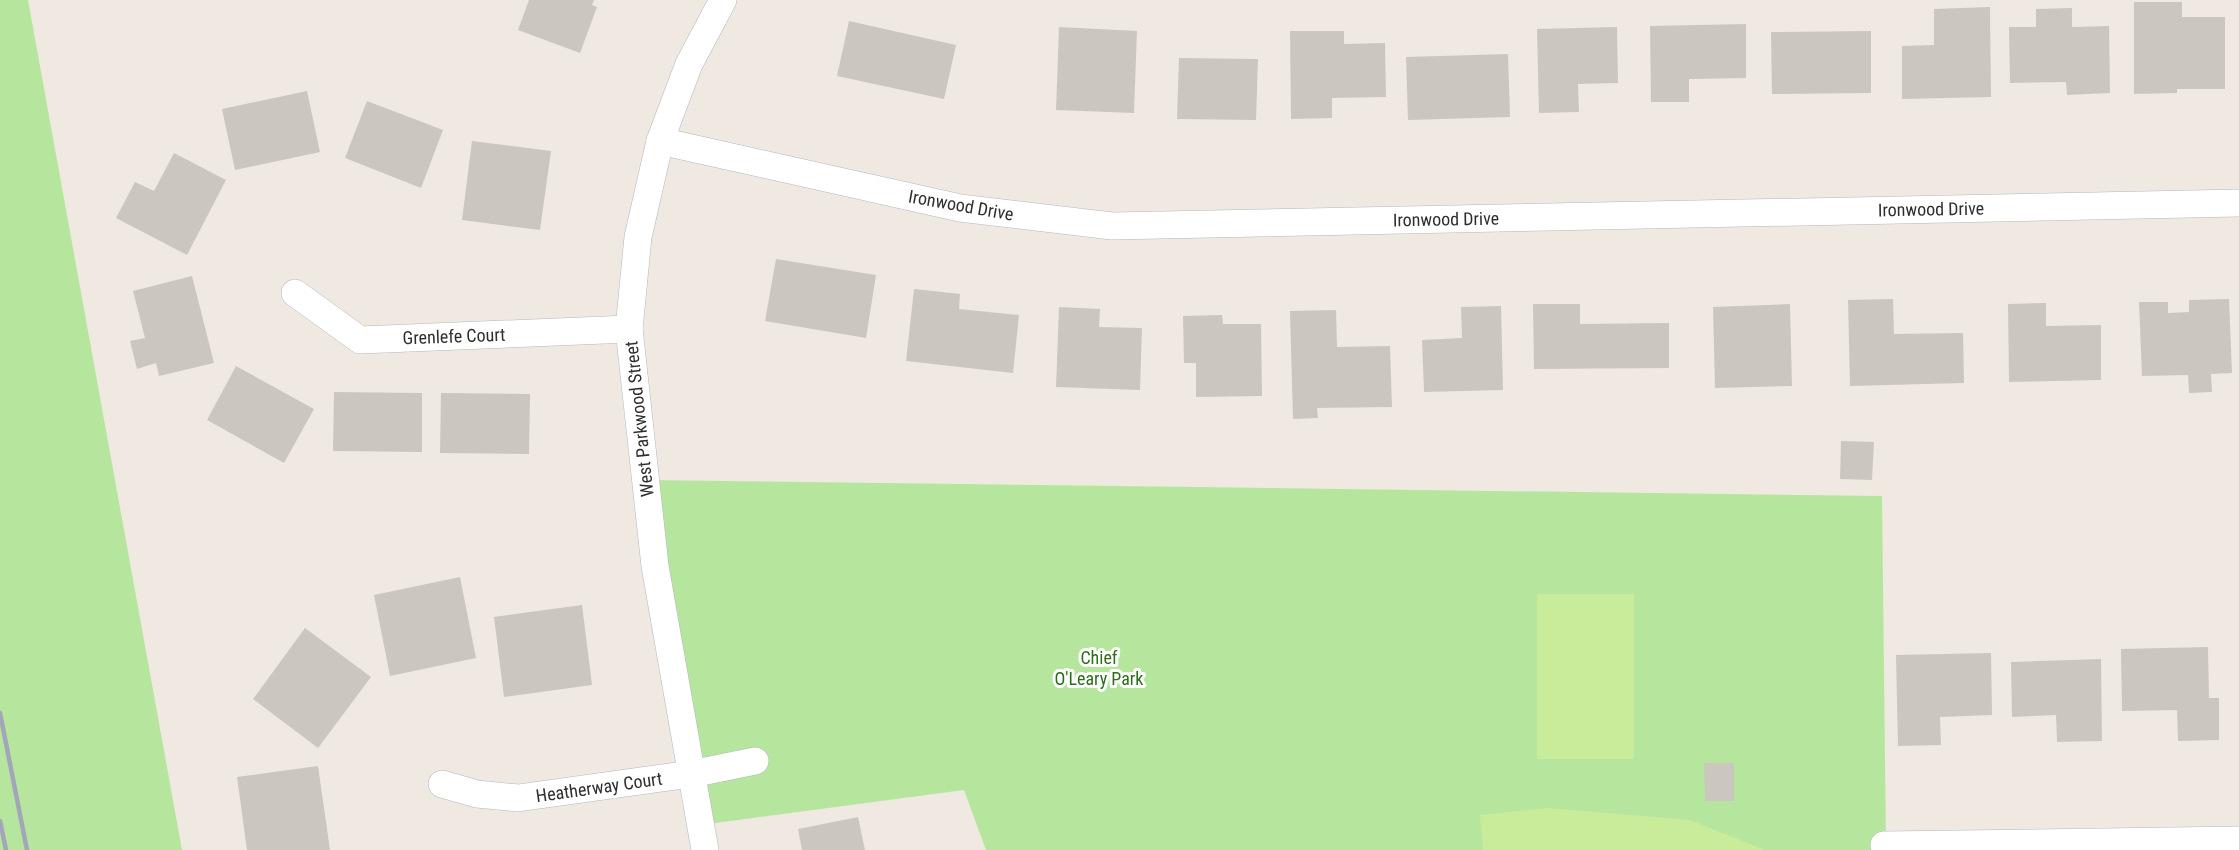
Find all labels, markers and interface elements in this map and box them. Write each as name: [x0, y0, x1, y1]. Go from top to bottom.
street label: Ironwood Drive: [907, 185, 1015, 225]
street label: Ironwood Drive: [1878, 198, 1984, 220]
street label: Ironwood Drive: [1393, 208, 1499, 230]
street label: Grenlefe Court: [402, 324, 506, 348]
street label: West Parkwood Street: [620, 340, 658, 498]
park label: Chief O'Leary Park: [1055, 647, 1143, 689]
street label: Heatherway Court: [534, 768, 664, 806]

